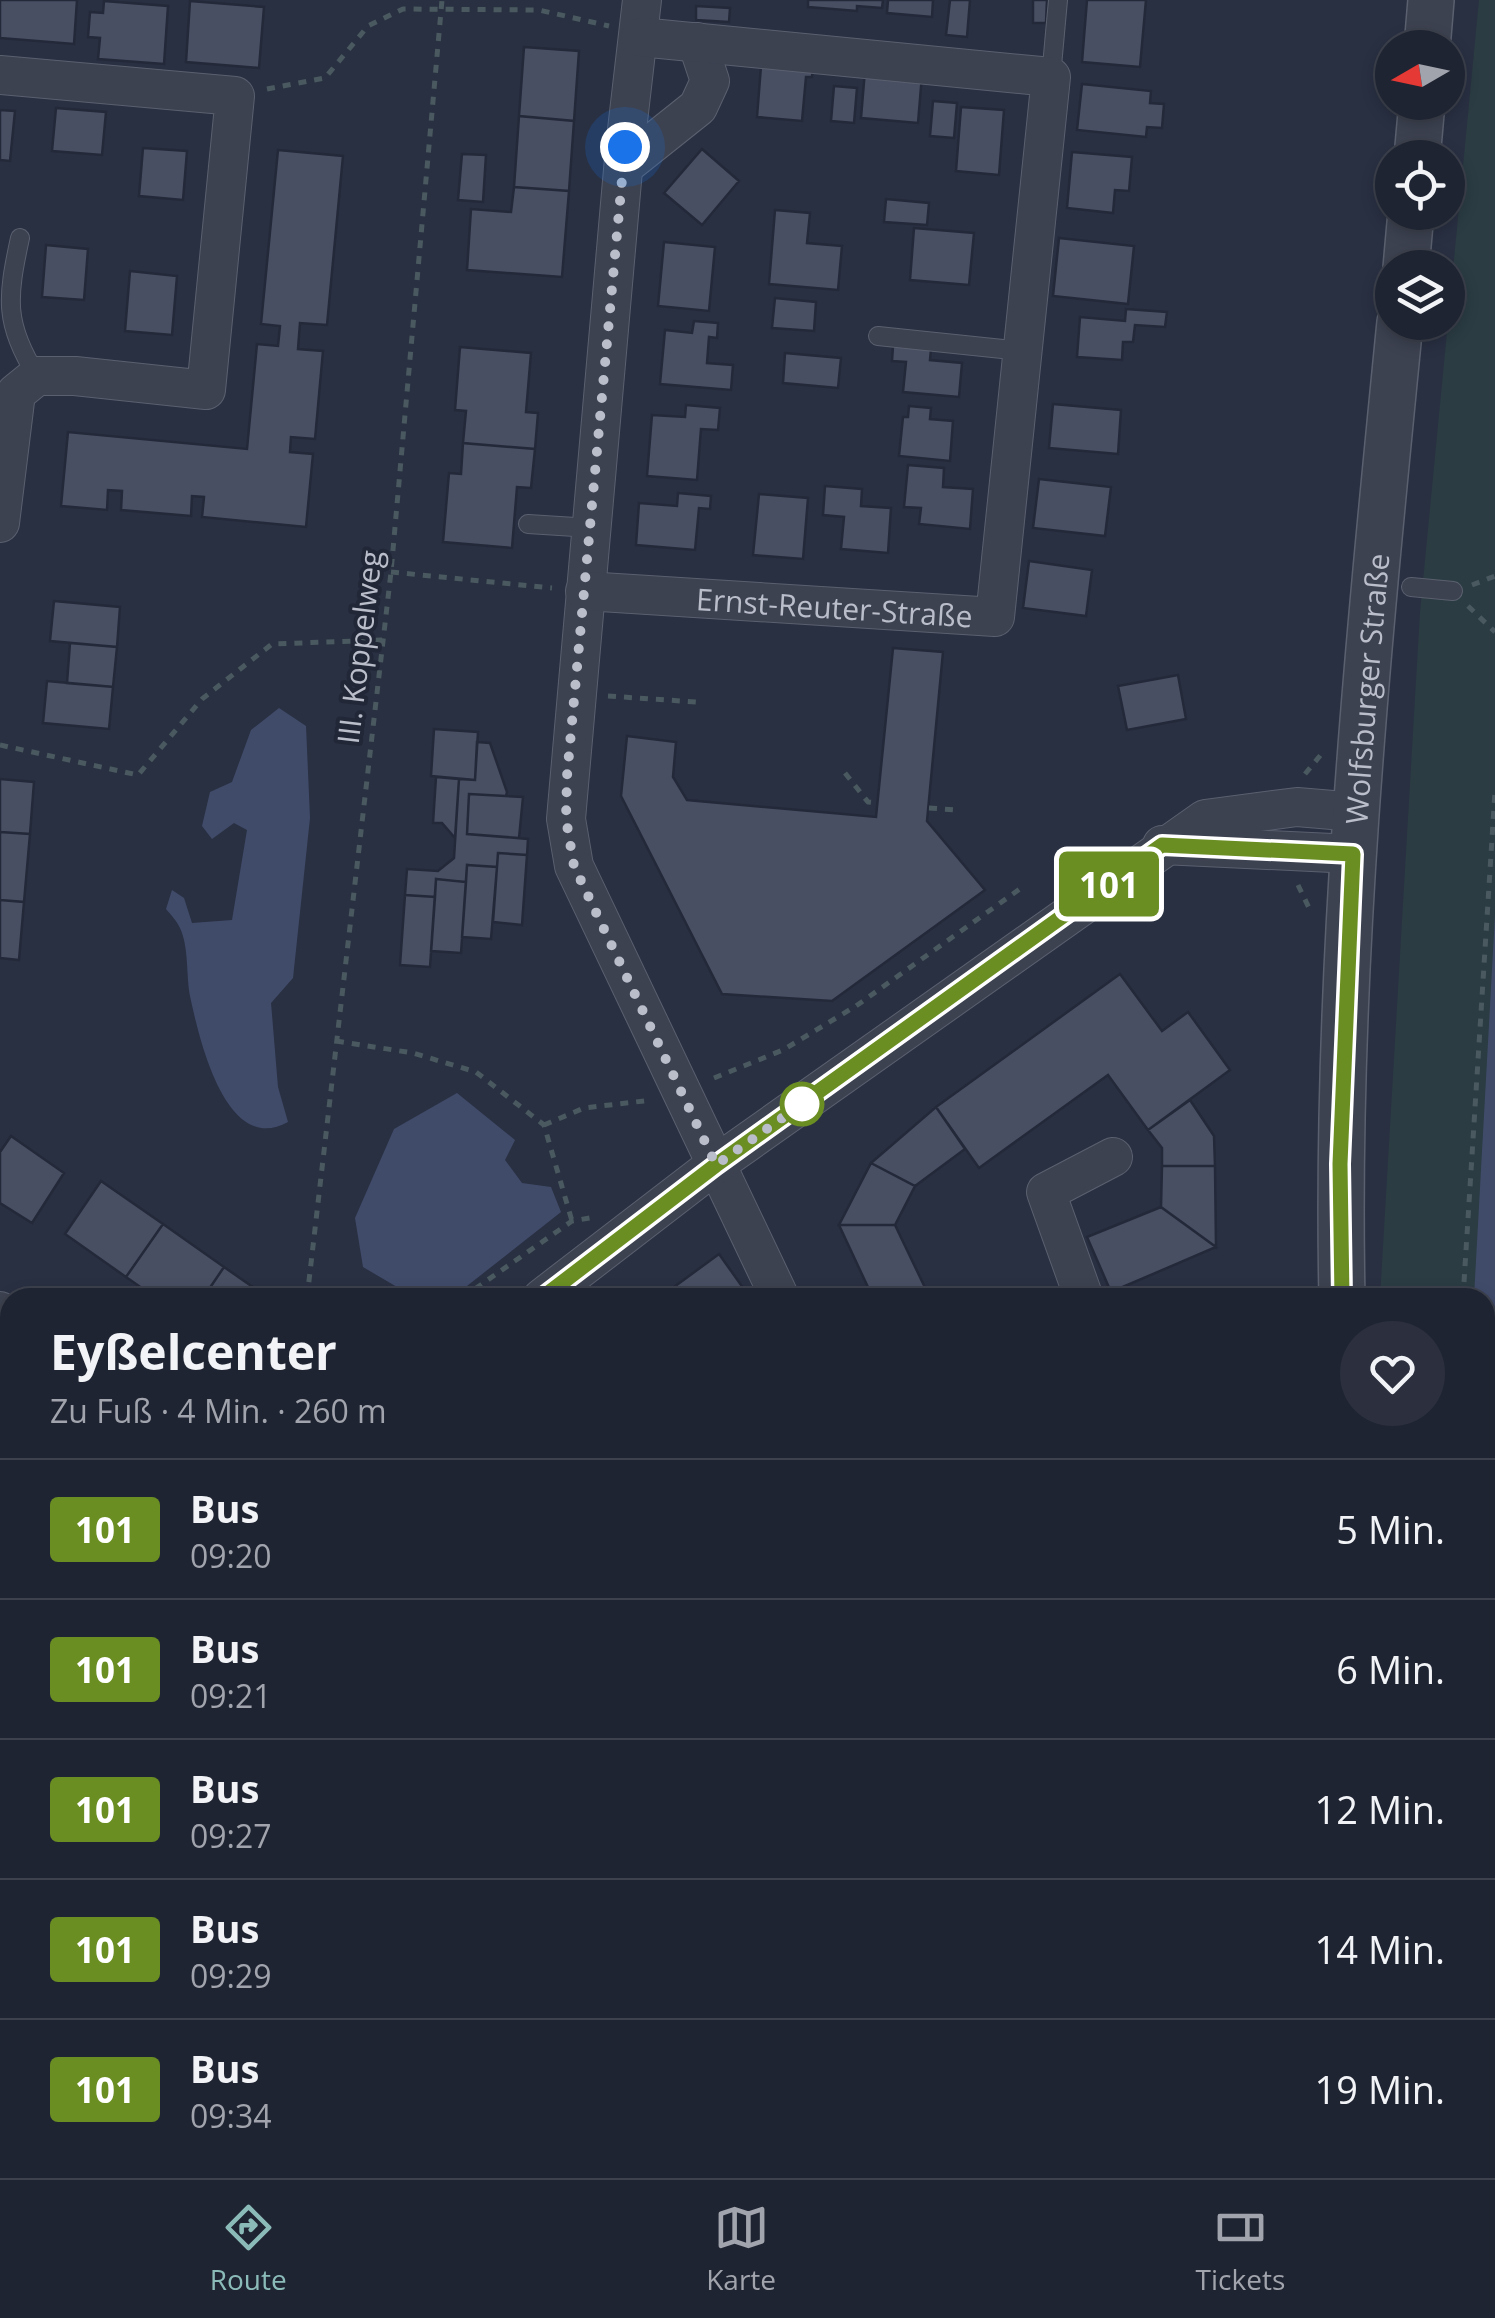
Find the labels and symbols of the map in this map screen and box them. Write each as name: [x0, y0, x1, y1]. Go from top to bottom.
north arrow: [1375, 30, 1465, 120]
your location: [600, 122, 650, 172]
street label: III. Koppelweg: [327, 548, 391, 746]
street label: Wolfsburger Straße: [1335, 552, 1398, 826]
street label: Ernst-Reuter-Straße: [695, 578, 974, 636]
line badge: 101: [1052, 852, 1166, 916]
unlabelled marker: [781, 1083, 823, 1125]

